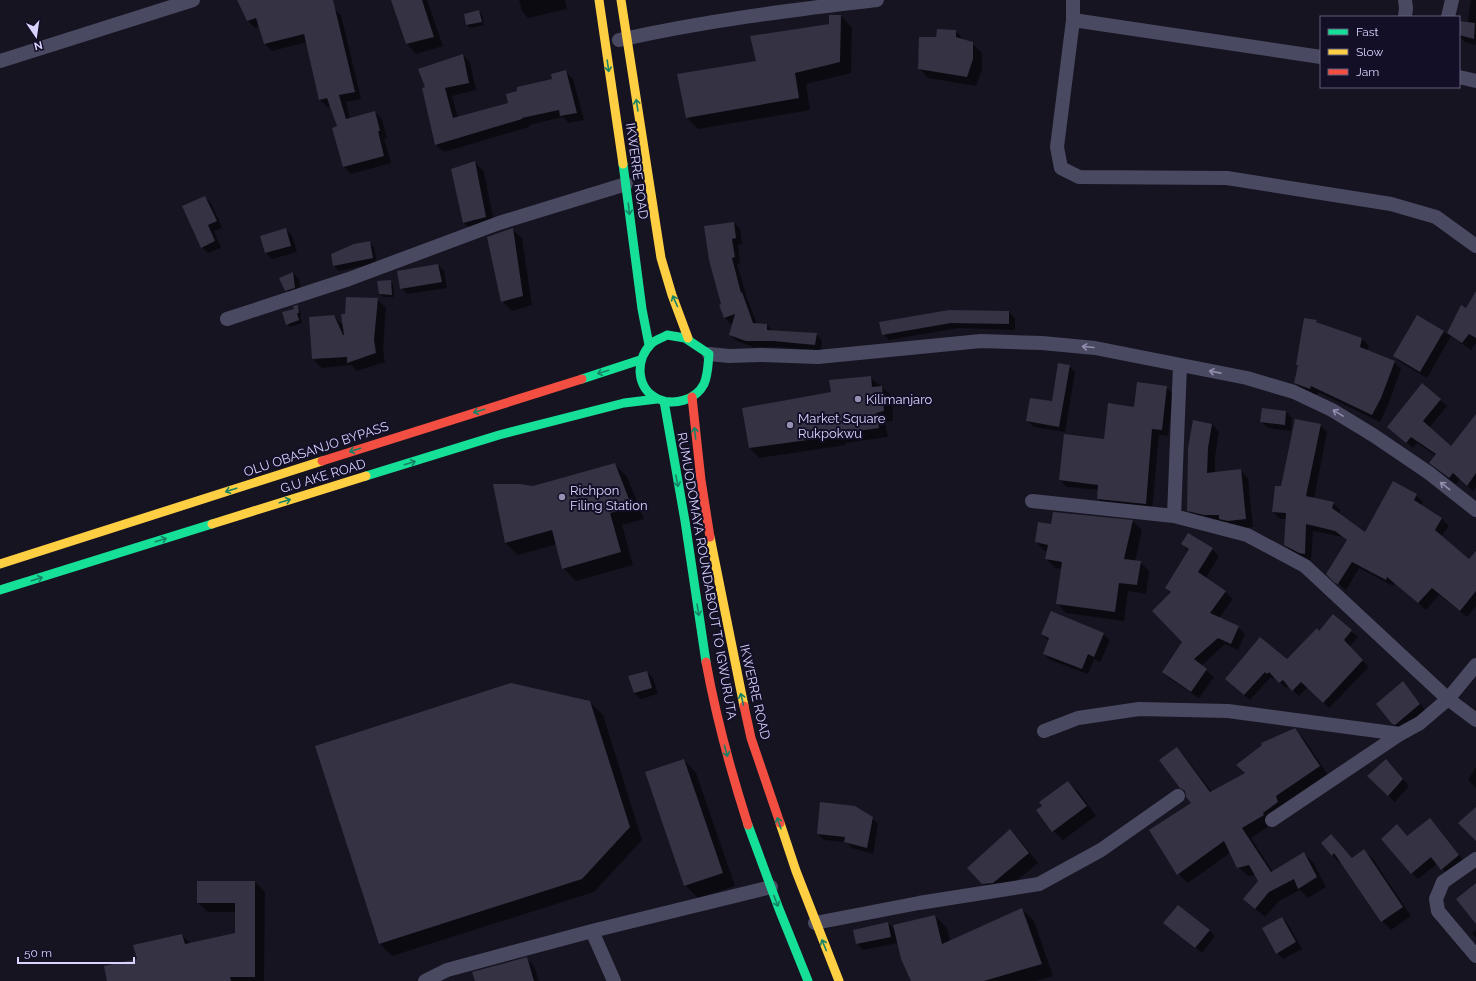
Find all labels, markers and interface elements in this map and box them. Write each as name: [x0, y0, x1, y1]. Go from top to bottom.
north arrow: [16, 16, 56, 56]
legend: [1320, 16, 1460, 88]
text: Fast: [1356, 25, 1379, 39]
text: N: [33, 38, 44, 53]
text: Slow: [1356, 45, 1383, 59]
one-way arrow: [604, 59, 612, 72]
text: Jam: [1356, 65, 1379, 79]
one-way arrow: [633, 99, 641, 112]
street label: IKWERRE ROAD: [623, 122, 651, 220]
one-way arrow: [625, 202, 633, 215]
one-way arrow: [671, 296, 678, 308]
one-way arrow: [1082, 343, 1095, 351]
one-way arrow: [1209, 367, 1222, 375]
one-way arrow: [597, 369, 610, 376]
place label: Kilimanjaro: [866, 392, 933, 407]
marker: Kilimanjaro: [853, 394, 863, 404]
one-way arrow: [473, 408, 486, 415]
one-way arrow: [1332, 409, 1344, 417]
place label: Market Square Rukpokwu: [798, 411, 886, 441]
street label: OLU OBASANJO BYPASS: [242, 418, 390, 480]
marker: Market Square Rukpokwu: [785, 420, 795, 430]
one-way arrow: [692, 427, 699, 440]
street label: RUMUODOMAYA ROUNDABOUT TO IGWURUTA: [674, 431, 740, 721]
one-way arrow: [349, 447, 362, 454]
street label: G.U AKE ROAD: [278, 456, 368, 496]
one-way arrow: [403, 459, 416, 466]
one-way arrow: [674, 474, 682, 487]
one-way arrow: [1440, 482, 1451, 490]
place label: Richpon Filing Station: [570, 483, 647, 513]
one-way arrow: [226, 486, 238, 494]
marker: Richpon Filing Station: [557, 492, 567, 502]
one-way arrow: [279, 497, 291, 505]
one-way arrow: [155, 536, 168, 543]
one-way arrow: [31, 575, 44, 582]
one-way arrow: [694, 603, 702, 616]
street label: IKWERRE ROAD: [737, 643, 773, 741]
one-way arrow: [737, 693, 745, 706]
one-way arrow: [723, 744, 730, 757]
one-way arrow: [775, 817, 782, 830]
one-way arrow: [773, 894, 780, 907]
scale bar: [18, 939, 134, 965]
one-way arrow: [820, 939, 828, 951]
text: 50 m: [24, 946, 52, 960]

